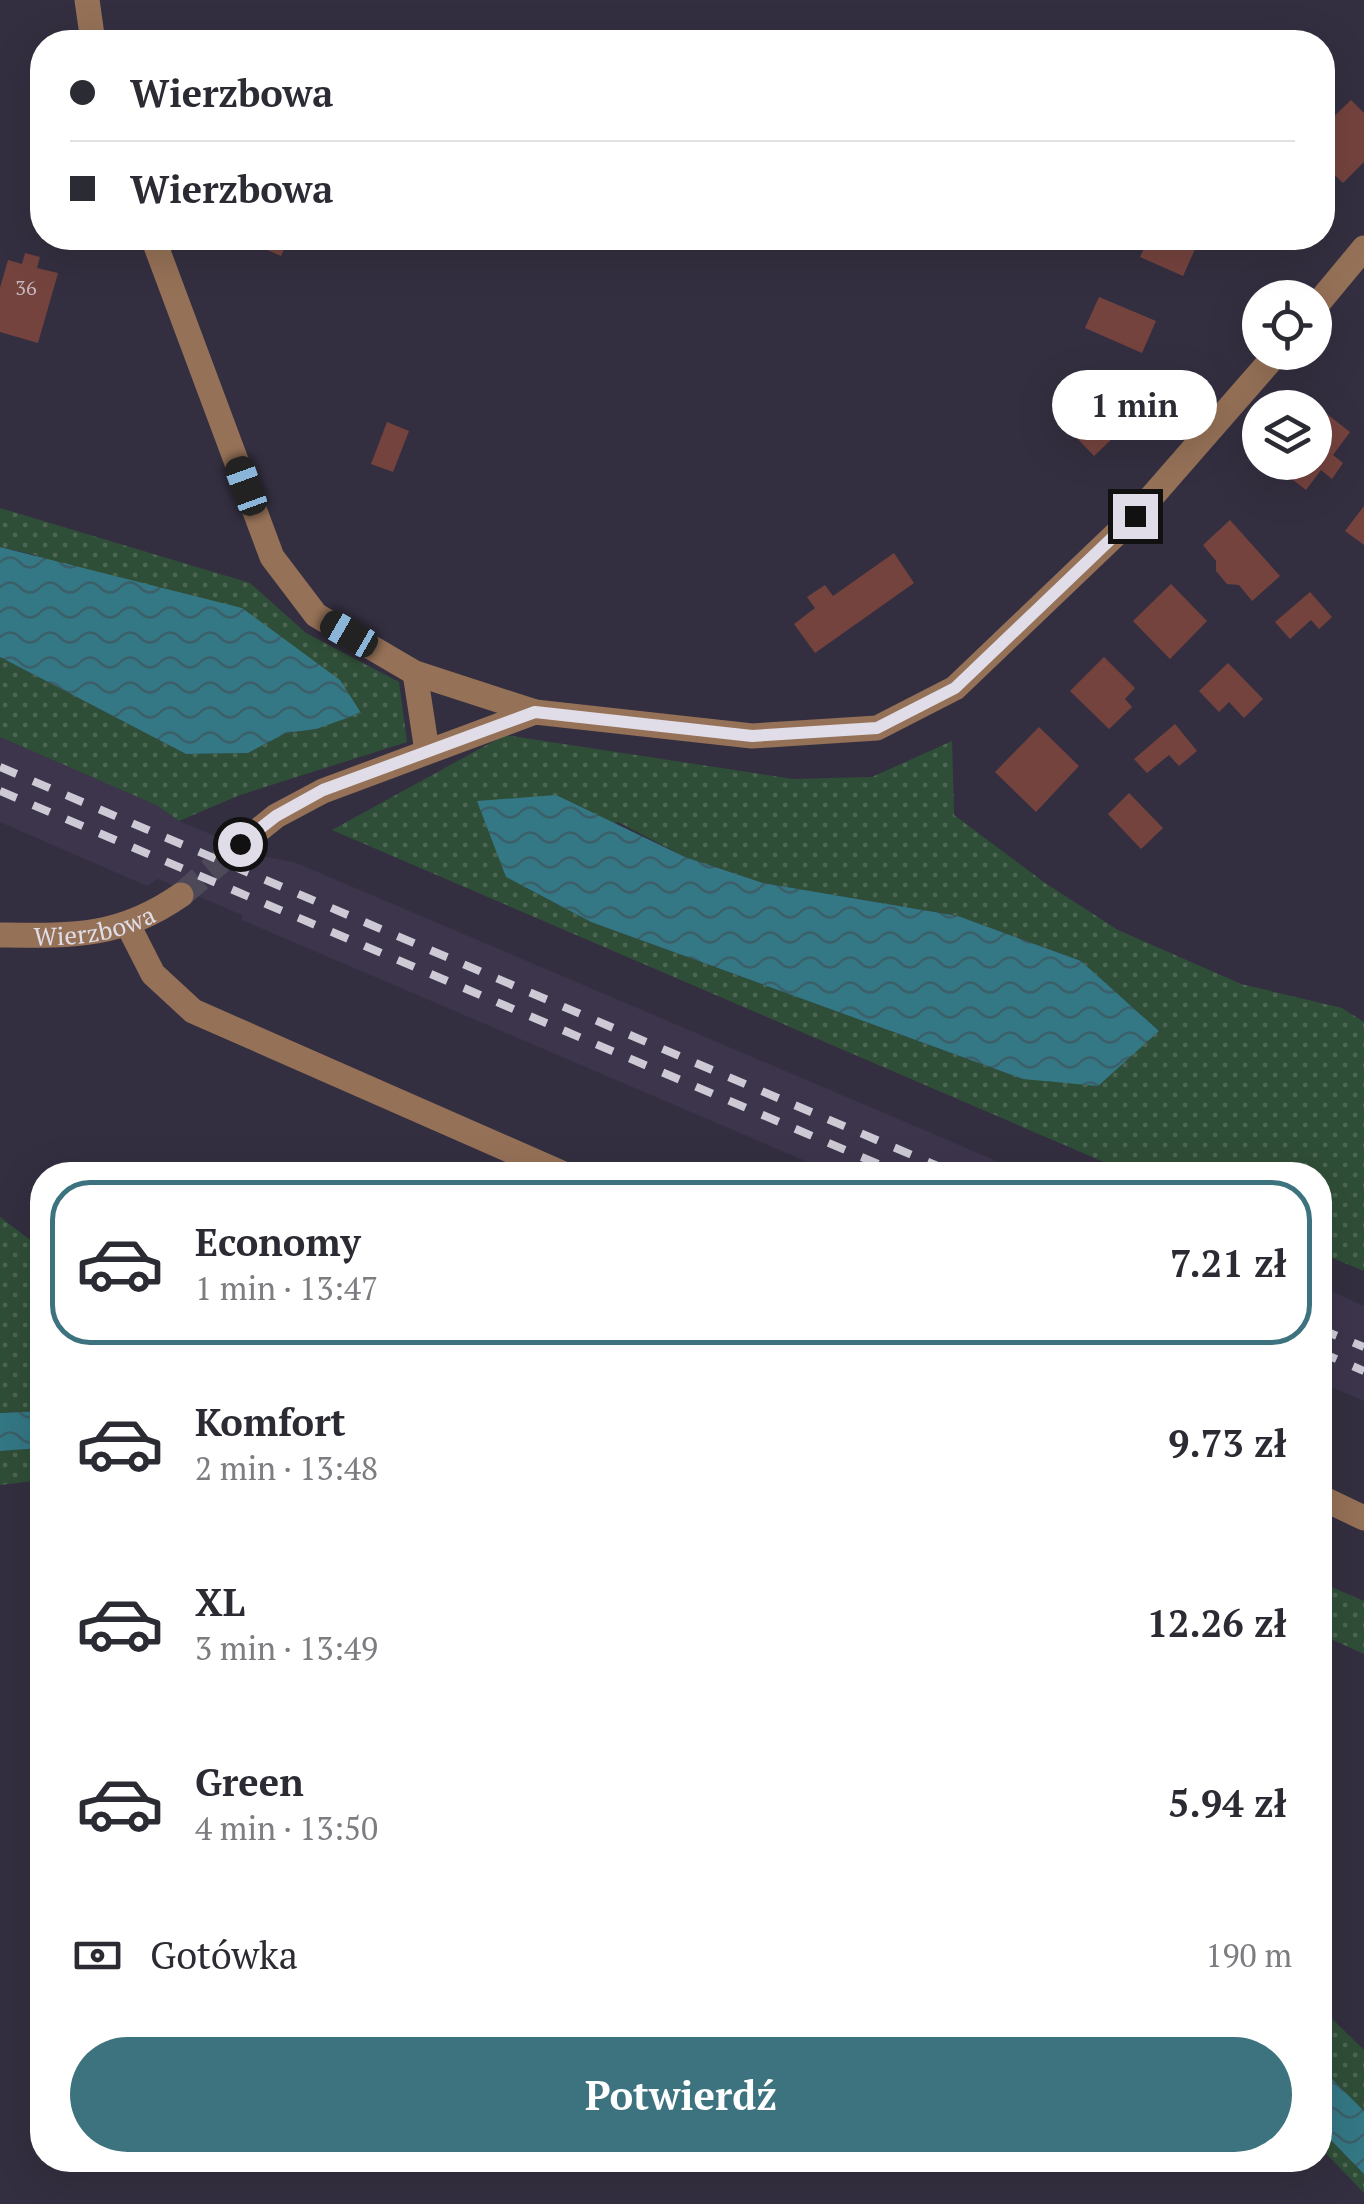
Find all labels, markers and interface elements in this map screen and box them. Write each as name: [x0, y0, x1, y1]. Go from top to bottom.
text: Wierzbowa: [130, 68, 333, 118]
text: Wierzbowa: [130, 164, 333, 214]
house number: 36: [15, 274, 37, 301]
map controls: [1242, 280, 1332, 480]
button: locate: [1242, 280, 1332, 370]
callout: 1 min: [1052, 371, 1218, 441]
text: 1 min: [1091, 384, 1178, 426]
button: layers: [1242, 390, 1332, 480]
car: [222, 453, 270, 519]
route end: [1113, 494, 1158, 539]
car: [316, 606, 382, 662]
route start: [218, 822, 263, 867]
street label: Wierzbowa: [33, 897, 161, 952]
text: Economy: [195, 1217, 361, 1267]
icon: car: [75, 1218, 165, 1308]
text: 7.21 zł: [1170, 1238, 1287, 1288]
text: 1 min · 13:47: [195, 1267, 378, 1309]
text: Komfort: [195, 1397, 346, 1447]
icon: car: [75, 1398, 165, 1488]
text: 9.73 zł: [1168, 1418, 1287, 1468]
text: 2 min · 13:48: [195, 1447, 378, 1489]
text: XL: [195, 1577, 245, 1627]
icon: car: [75, 1578, 165, 1668]
text: 12.26 zł: [1147, 1598, 1287, 1648]
text: 3 min · 13:49: [195, 1627, 378, 1669]
text: Green: [195, 1757, 304, 1807]
icon: car: [75, 1758, 165, 1848]
text: 5.94 zł: [1168, 1778, 1287, 1828]
text: 4 min · 13:50: [195, 1807, 378, 1849]
icon: cash: [70, 1928, 125, 1983]
text: Gotówka: [150, 1930, 298, 1980]
text: 190 m: [1205, 1934, 1292, 1976]
button: Potwierdź: [70, 2037, 1292, 2152]

